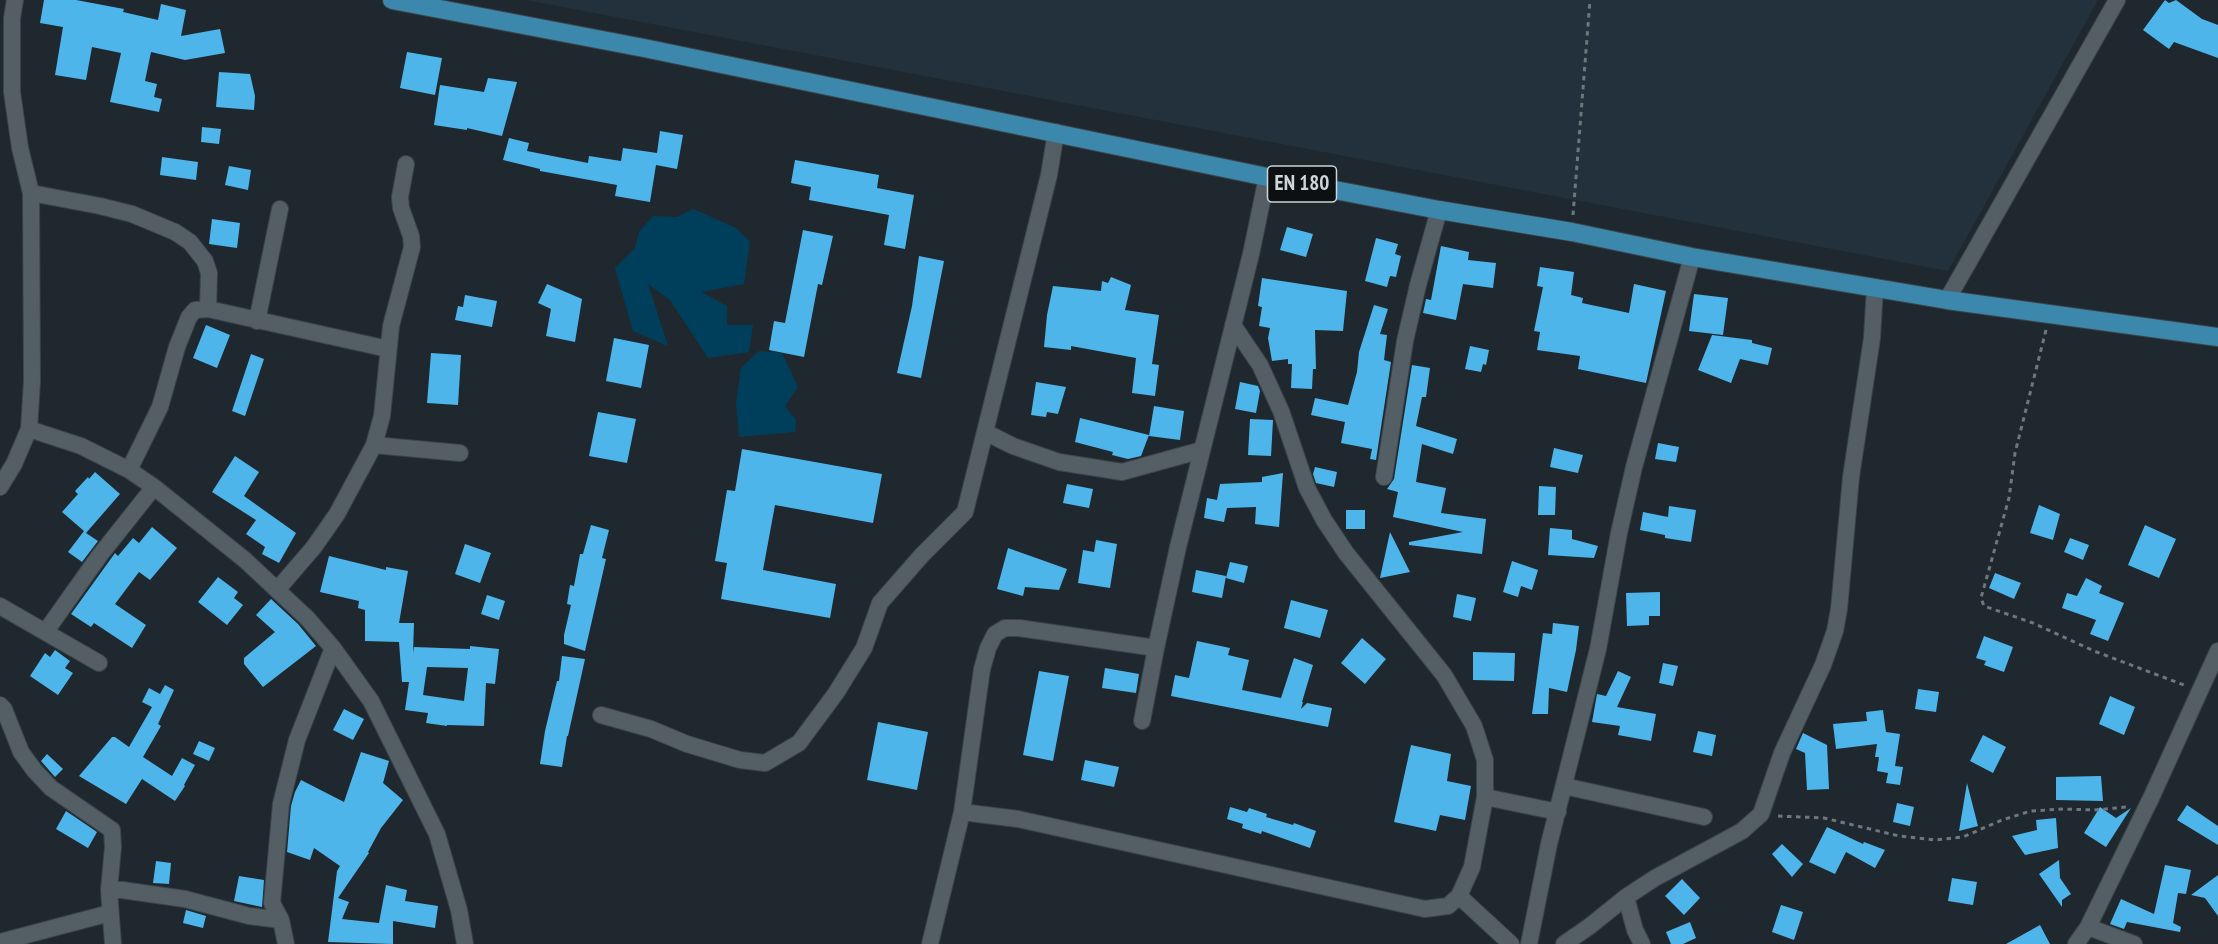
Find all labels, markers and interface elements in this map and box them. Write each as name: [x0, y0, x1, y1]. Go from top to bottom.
road number: EN 180: [1268, 166, 1336, 202]

